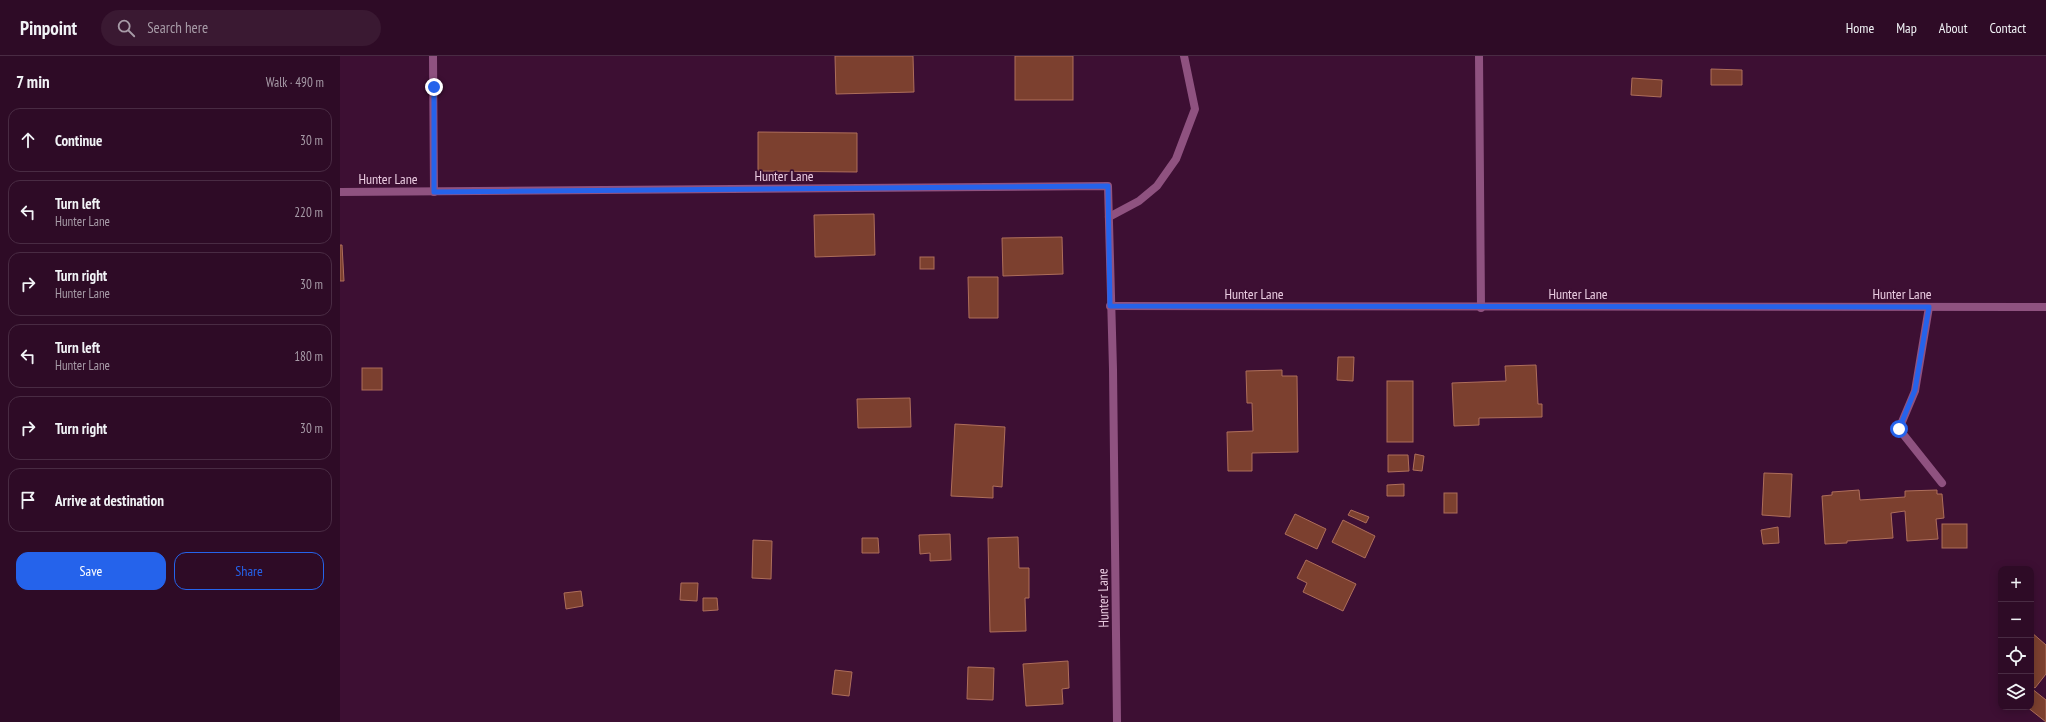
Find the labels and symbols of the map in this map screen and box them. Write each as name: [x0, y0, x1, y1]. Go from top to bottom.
route end: [425, 78, 443, 96]
street label: Hunter Lane: [754, 167, 814, 185]
street label: Hunter Lane: [358, 170, 418, 188]
street label: Hunter Lane: [1224, 285, 1284, 303]
street label: Hunter Lane: [1548, 285, 1608, 303]
street label: Hunter Lane: [1872, 285, 1932, 303]
route start: [1890, 420, 1908, 438]
street label: Hunter Lane: [1093, 568, 1113, 628]

